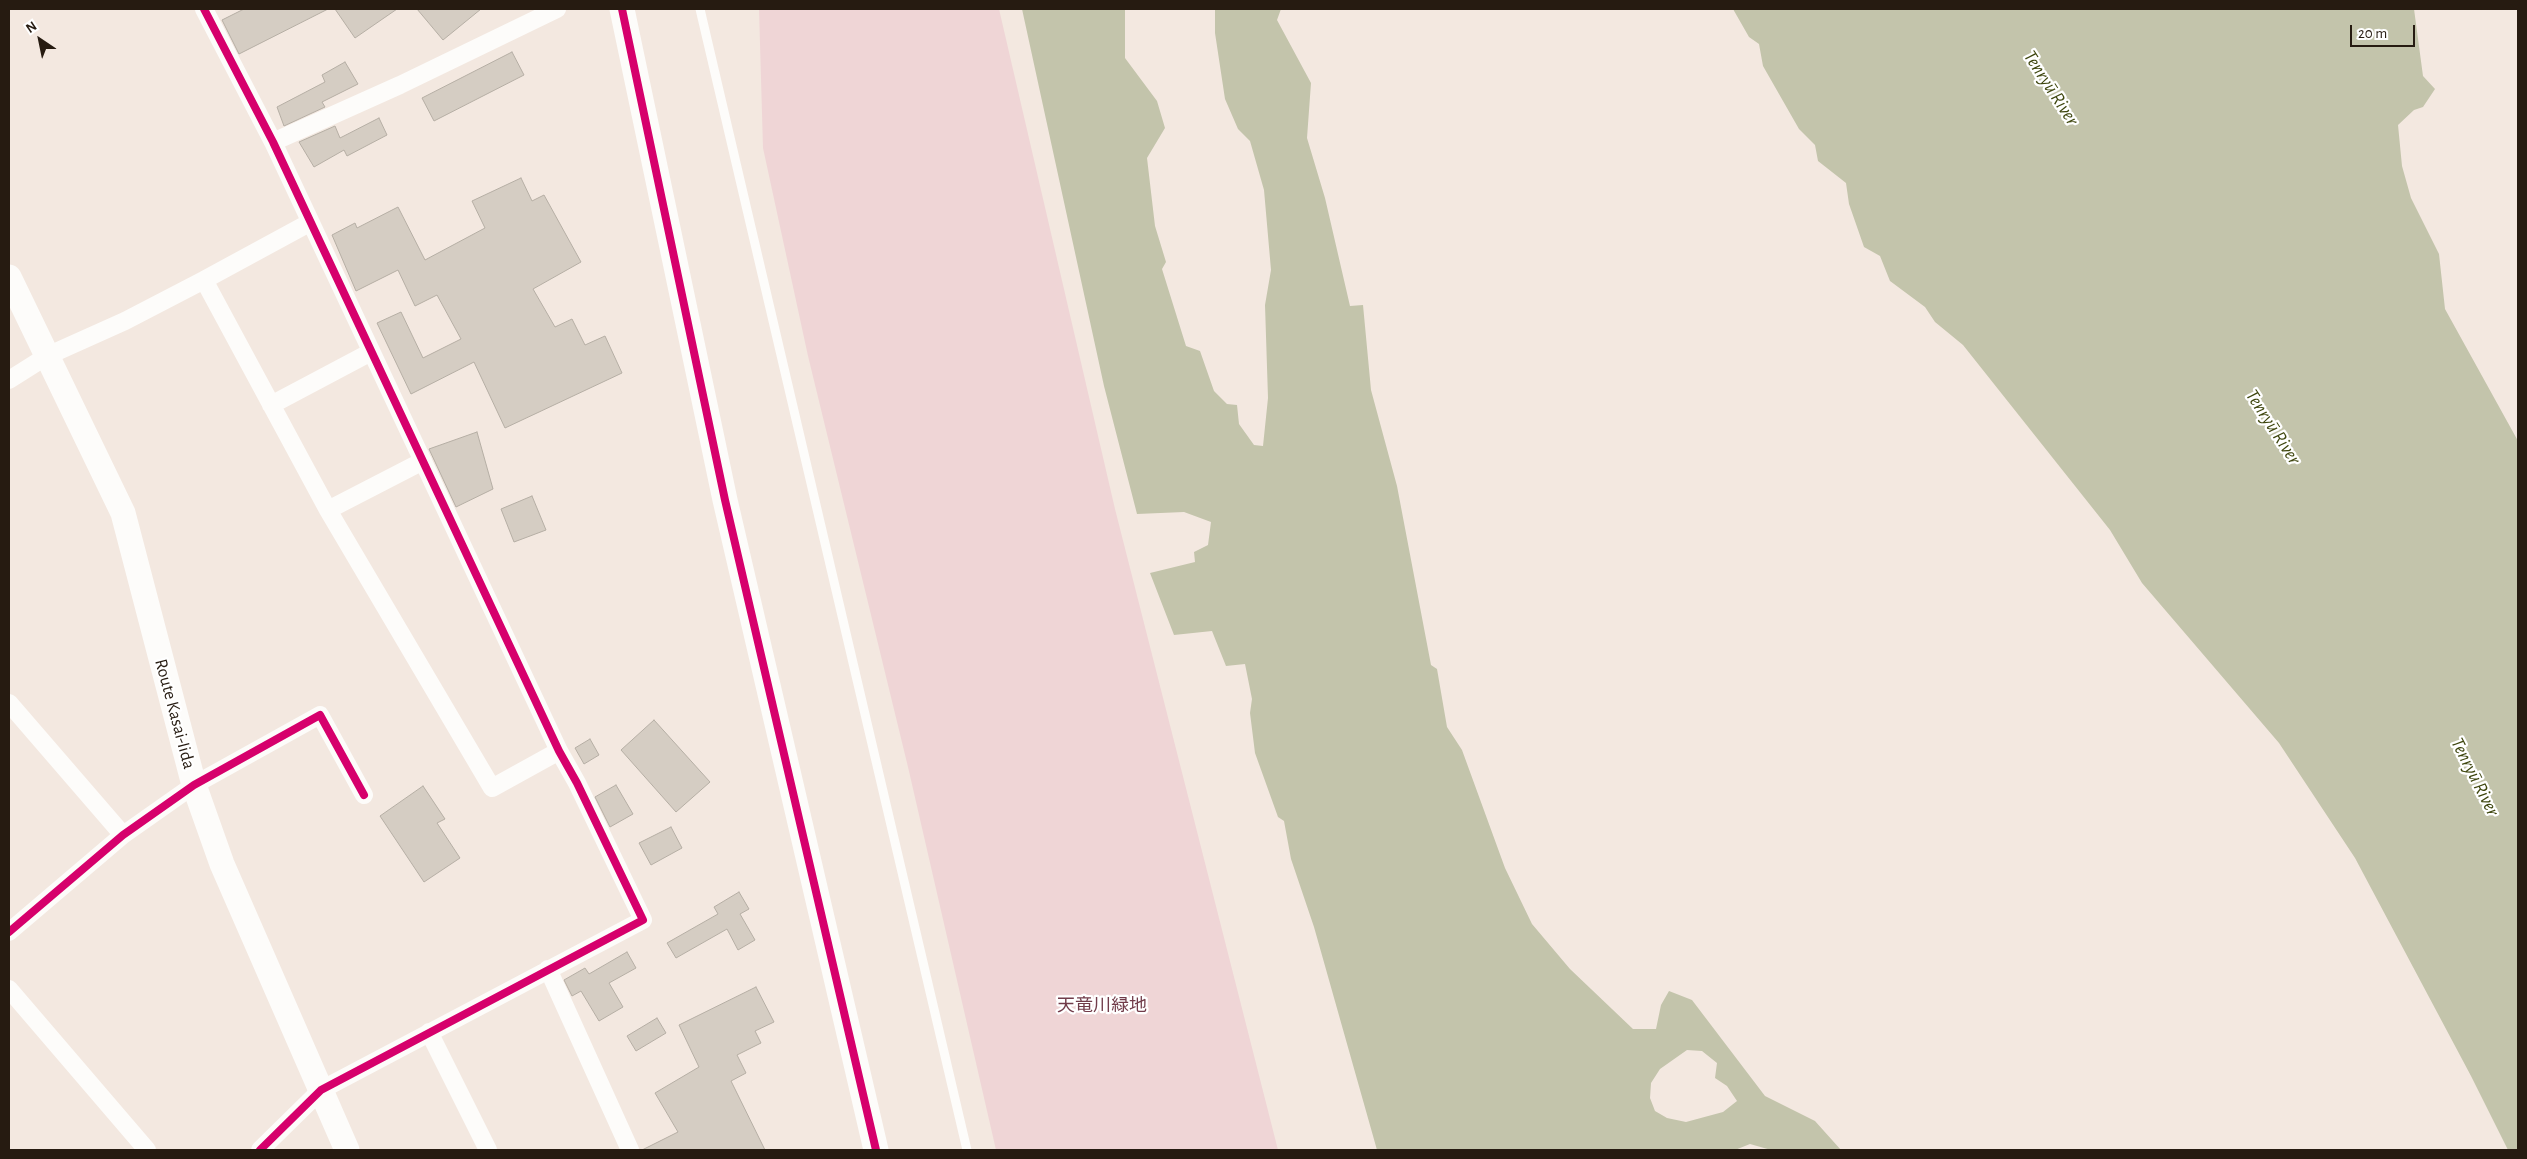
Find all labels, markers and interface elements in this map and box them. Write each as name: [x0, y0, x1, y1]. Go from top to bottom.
north arrow: [15, 15, 65, 65]
scale bar: [2352, 15, 2417, 47]
text: N: [24, 19, 40, 36]
text: 20 m: [2358, 26, 2387, 41]
water label: Tenryū River: [2018, 46, 2084, 130]
water label: Tenryū River: [2240, 385, 2306, 469]
street label: Route Kasai-Iida: [150, 657, 200, 771]
water label: Tenryū River: [2446, 734, 2504, 820]
park label: 天竜川緑地: [1057, 995, 1147, 1017]

